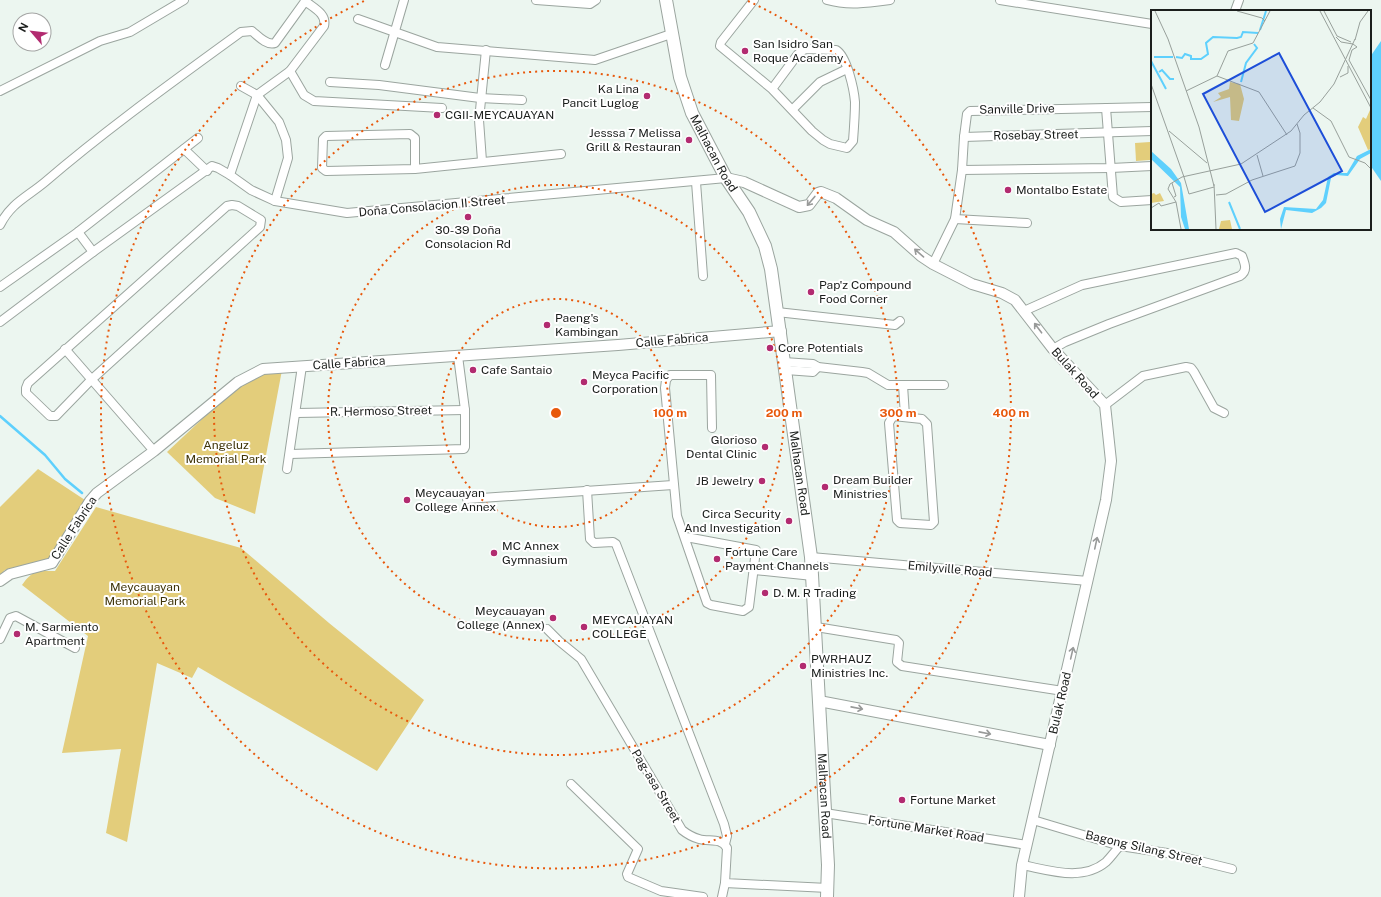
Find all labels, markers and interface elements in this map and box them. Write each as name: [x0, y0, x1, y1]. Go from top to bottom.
inset map: [1151, 10, 1371, 230]
north arrow: [12, 12, 52, 52]
text: N: [16, 21, 30, 34]
place label: San Isidro San Roque Academy: [753, 37, 844, 65]
marker: San Isidro San Roque Academy: [740, 46, 750, 56]
place label: Ka Lina Pancit Luglog: [562, 82, 639, 110]
marker: Ka Lina Pancit Luglog: [642, 91, 652, 101]
street label: Sanville Drive: [979, 101, 1055, 117]
place label: CGII-MEYCAUAYAN: [445, 108, 554, 122]
marker: CGII-MEYCAUAYAN: [432, 110, 442, 120]
street label: Malhacan Road: [687, 112, 740, 195]
place label: Jesssa 7 Melissa Grill & Restauran: [586, 126, 681, 154]
street label: Rosebay Street: [993, 127, 1079, 143]
marker: Jesssa 7 Melissa Grill & Restauran: [684, 135, 694, 145]
place label: Montalbo Estate: [1016, 183, 1107, 197]
marker: Montalbo Estate: [1003, 185, 1013, 195]
street label: Doña Consolacion II Street: [358, 193, 506, 219]
one-way arrow: [807, 196, 816, 206]
marker: 30-39 Doña Consolacion Rd: [463, 212, 473, 222]
place label: 30-39 Doña Consolacion Rd: [425, 223, 511, 251]
one-way arrow: [914, 249, 924, 258]
place label: Pap'z Compound Food Corner: [819, 278, 911, 306]
marker: Pap'z Compound Food Corner: [806, 287, 816, 297]
place label: Paeng's Kambingan: [555, 311, 618, 339]
marker: Paeng's Kambingan: [542, 320, 552, 330]
one-way arrow: [1033, 323, 1042, 334]
street label: Calle Fabrica: [635, 330, 709, 350]
place label: Core Potentials: [778, 341, 863, 355]
marker: Core Potentials: [765, 343, 775, 353]
street label: Bulak Road: [1049, 345, 1101, 401]
street label: Calle Fabrica: [312, 353, 386, 373]
place label: Cafe Santaio: [481, 363, 552, 377]
marker: Cafe Santaio: [468, 365, 478, 375]
place label: Meyca Pacific Corporation: [592, 368, 669, 396]
marker: Meyca Pacific Corporation: [579, 377, 589, 387]
street label: R. Hermoso Street: [330, 403, 432, 419]
centre of rings: [549, 406, 563, 420]
text: 100 m: [653, 406, 687, 420]
text: 200 m: [766, 406, 802, 420]
text: 300 m: [880, 406, 917, 420]
text: 400 m: [993, 406, 1030, 420]
street label: Malhacan Road: [787, 430, 812, 517]
place label: Glorioso Dental Clinic: [686, 433, 757, 461]
park label: Angeluz Memorial Park: [186, 438, 267, 466]
marker: Glorioso Dental Clinic: [760, 442, 770, 452]
place label: Dream Builder Ministries: [833, 473, 913, 501]
place label: JB Jewelry: [696, 474, 755, 488]
marker: JB Jewelry: [757, 476, 767, 486]
marker: Dream Builder Ministries: [820, 482, 830, 492]
place label: Meycauayan College Annex: [415, 486, 496, 514]
street label: Calle Fabrica: [48, 494, 100, 562]
marker: Meycauayan College Annex: [402, 495, 412, 505]
place label: Circa Security And Investigation: [684, 507, 782, 535]
marker: Circa Security And Investigation: [784, 516, 794, 526]
one-way arrow: [1093, 537, 1101, 550]
place label: MC Annex Gymnasium: [502, 539, 568, 567]
place label: Fortune Care Payment Channels: [725, 545, 829, 573]
marker: MC Annex Gymnasium: [489, 548, 499, 558]
marker: Fortune Care Payment Channels: [712, 554, 722, 564]
street label: Emilyville Road: [907, 558, 993, 580]
park label: Meycauayan Memorial Park: [105, 580, 186, 608]
place label: D. M. R Trading: [773, 586, 856, 600]
marker: D. M. R Trading: [760, 588, 770, 598]
place label: Meycauayan College (Annex): [457, 604, 545, 632]
marker: Meycauayan College (Annex): [548, 613, 558, 623]
place label: MEYCAUAYAN COLLEGE: [592, 613, 673, 641]
place label: M. Sarmiento Apartment: [25, 620, 99, 648]
marker: MEYCAUAYAN COLLEGE: [579, 622, 589, 632]
marker: M. Sarmiento Apartment: [12, 629, 22, 639]
one-way arrow: [1068, 647, 1076, 660]
place label: PWRHAUZ Ministries Inc.: [811, 652, 888, 680]
marker: PWRHAUZ Ministries Inc.: [798, 661, 808, 671]
street label: Bulak Road: [1046, 671, 1074, 735]
one-way arrow: [851, 705, 864, 713]
one-way arrow: [978, 729, 991, 737]
street label: Pag-asa Street: [629, 747, 684, 825]
street label: Malhacan Road: [815, 753, 834, 839]
place label: Fortune Market: [910, 793, 996, 807]
marker: Fortune Market: [897, 795, 907, 805]
street label: Fortune Market Road: [867, 813, 985, 845]
street label: Bagong Silang Street: [1084, 828, 1204, 868]

